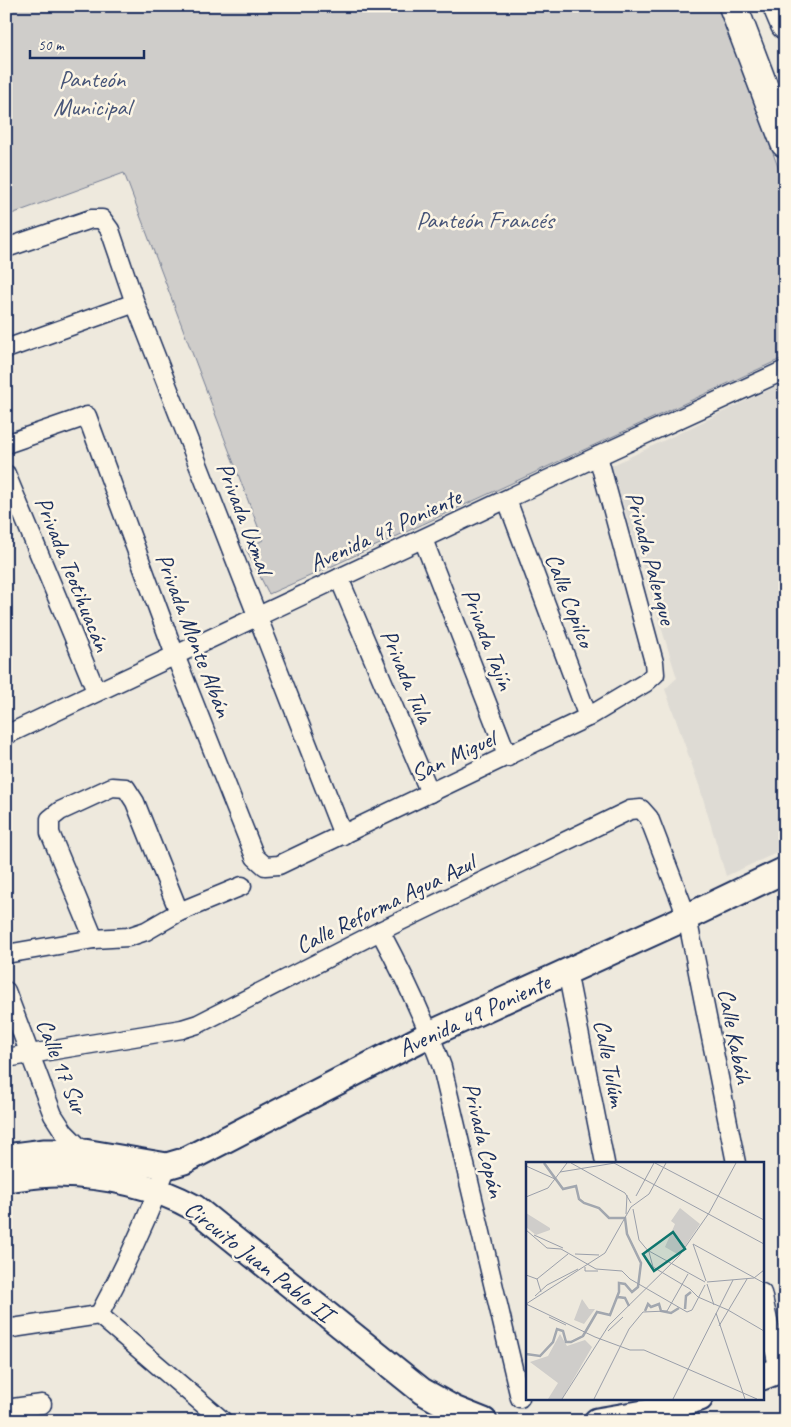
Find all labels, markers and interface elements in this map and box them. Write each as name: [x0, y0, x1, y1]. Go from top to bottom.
scale bar: [30, 28, 144, 60]
text: 50 m: [38, 36, 65, 55]
park label: Panteón Municipal: [53, 64, 135, 122]
park label: Panteón Francés: [416, 205, 557, 235]
street label: Privada Uxmal: [210, 458, 281, 582]
street label: Avenida 47 Poniente: [304, 481, 468, 578]
street label: Privada Palenque: [619, 488, 684, 630]
street label: Privada Teotihuacán: [28, 492, 118, 657]
street label: Privada Monte Albán: [149, 549, 239, 722]
street label: Calle Copilco: [538, 549, 602, 654]
street label: Privada Tajín: [455, 584, 522, 695]
street label: Privada Tula: [374, 625, 441, 729]
street label: San Miguel: [406, 722, 503, 789]
street label: Calle Reforma Agua Azul: [290, 846, 483, 960]
street label: Avenida 49 Poniente: [393, 966, 557, 1063]
street label: Calle Kabáh: [711, 986, 759, 1088]
street label: Calle 17 Sur: [29, 1014, 95, 1120]
street label: Calle Tulúm: [587, 1017, 634, 1111]
street label: Privada Copán: [456, 1080, 512, 1202]
inset map: [526, 1162, 764, 1400]
street label: Circuito Juan Pablo II: [179, 1194, 344, 1332]

